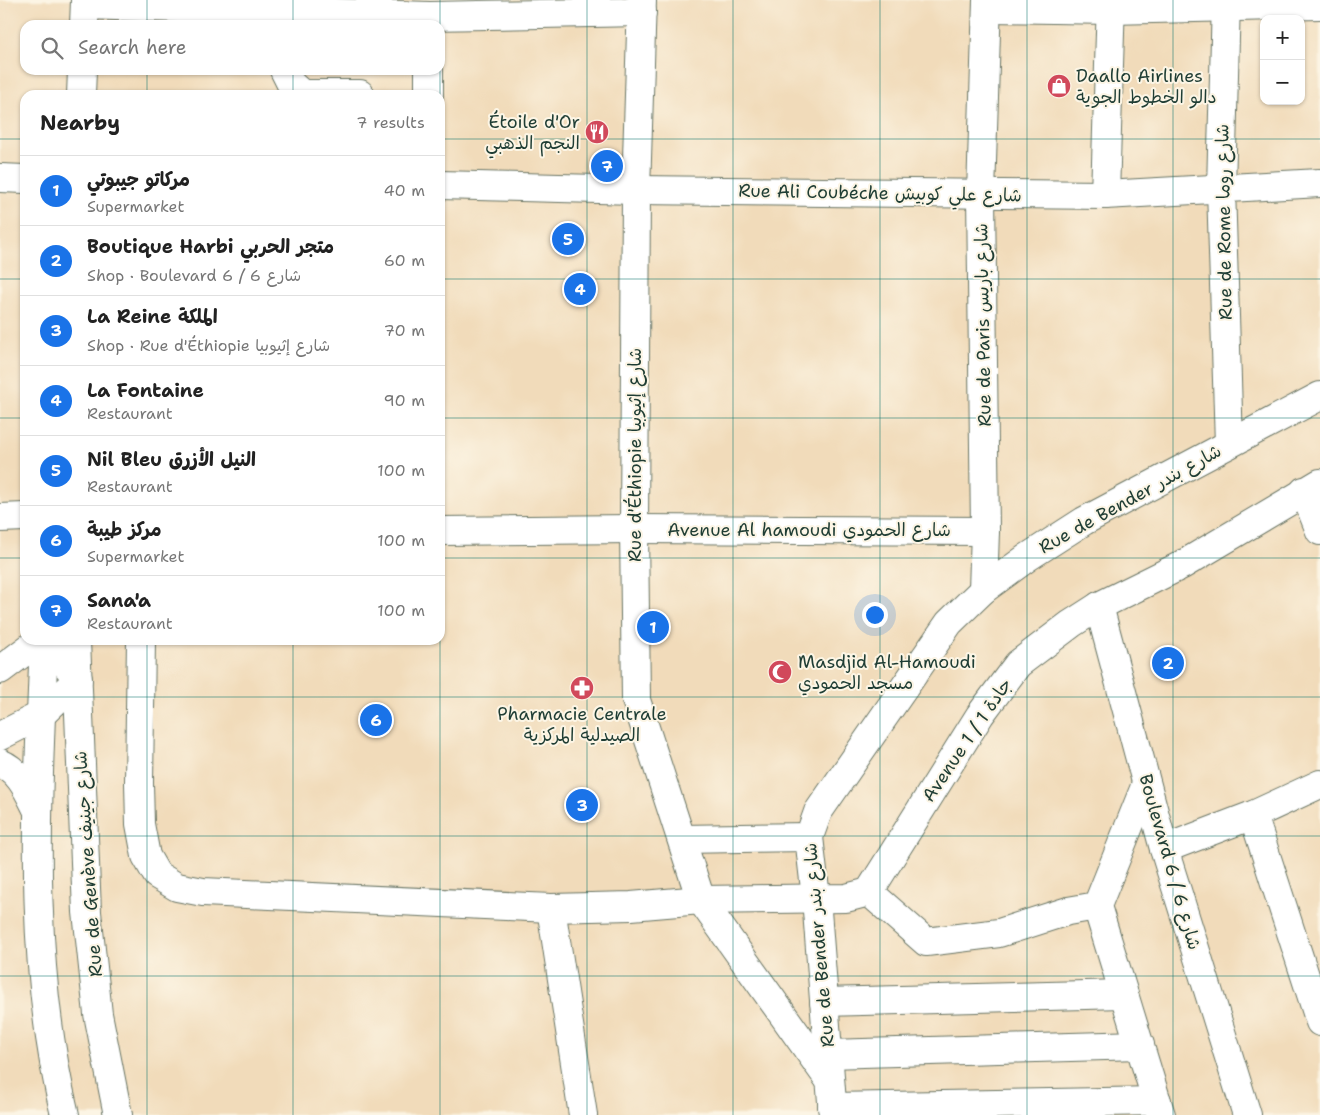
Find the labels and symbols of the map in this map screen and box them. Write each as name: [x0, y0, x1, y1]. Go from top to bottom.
place label: Daallo Airlines دالو الخطوط الجوية: [1076, 64, 1217, 109]
shop icon: Daallo Airlines دالو الخطوط الجوية: [1046, 73, 1072, 99]
place label: Étoile d'Or النجم الذهبي: [485, 110, 580, 159]
restaurant icon: Étoile d'Or النجم الذهبي: [584, 119, 610, 145]
street label: Rue de Rome شارع روما: [1210, 124, 1238, 320]
pin: 7: [591, 147, 623, 185]
street label: Rue Ali Coubéche شارع علي كوبيش: [738, 179, 1022, 211]
pin: 5: [552, 220, 584, 258]
street label: Rue de Paris شارع باريس: [969, 223, 997, 427]
pin: 4: [564, 270, 596, 308]
street label: Rue d'Éthiopie شارع إثيوبيا: [623, 348, 647, 562]
street label: Rue de Bender شارع بندر: [1034, 439, 1226, 559]
street label: Avenue Al hamoudi شارع الحمودي: [667, 518, 951, 543]
your location: [862, 602, 888, 628]
pin: 1: [637, 608, 669, 646]
pin: 2: [1152, 644, 1184, 682]
place label: Masdjid Al-Hamoudi مسجد الحمودي: [798, 650, 976, 696]
mosque icon: Masdjid Al-Hamoudi مسجد الحمودي: [767, 659, 793, 685]
street label: Avenue 1 / جادة 1: [917, 673, 1017, 807]
pharmacy icon: Pharmacie Centrale الصيدلية المركزية: [569, 675, 595, 701]
pin: 6: [360, 701, 392, 739]
place label: Pharmacie Centrale الصيدلية المركزية: [497, 702, 667, 747]
street label: Rue de Genève شارع جينيف: [68, 750, 108, 978]
street label: Boulevard 6 / شارع 6: [1133, 771, 1207, 953]
pin: 3: [566, 786, 598, 824]
street label: Rue de Bender شارع بندر: [798, 842, 840, 1048]

